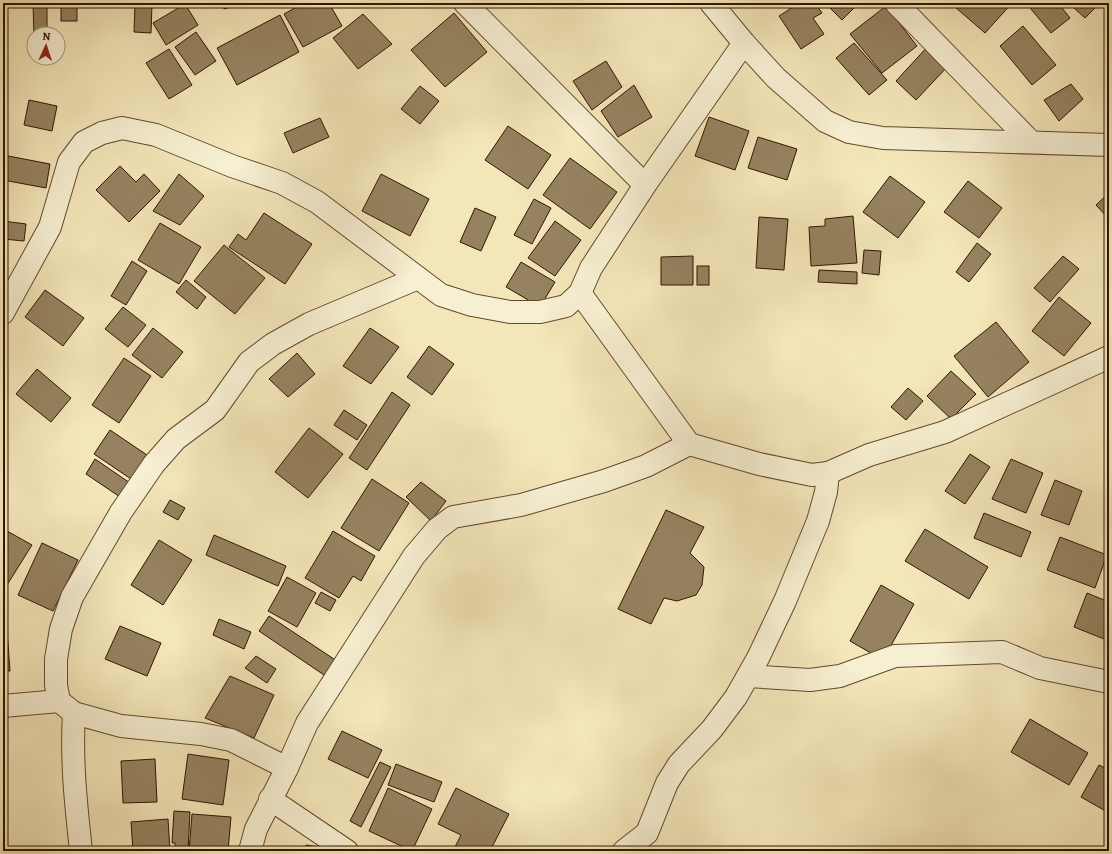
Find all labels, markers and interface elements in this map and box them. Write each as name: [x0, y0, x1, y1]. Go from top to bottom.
north arrow: [26, 26, 66, 66]
text: N: [42, 29, 51, 44]

